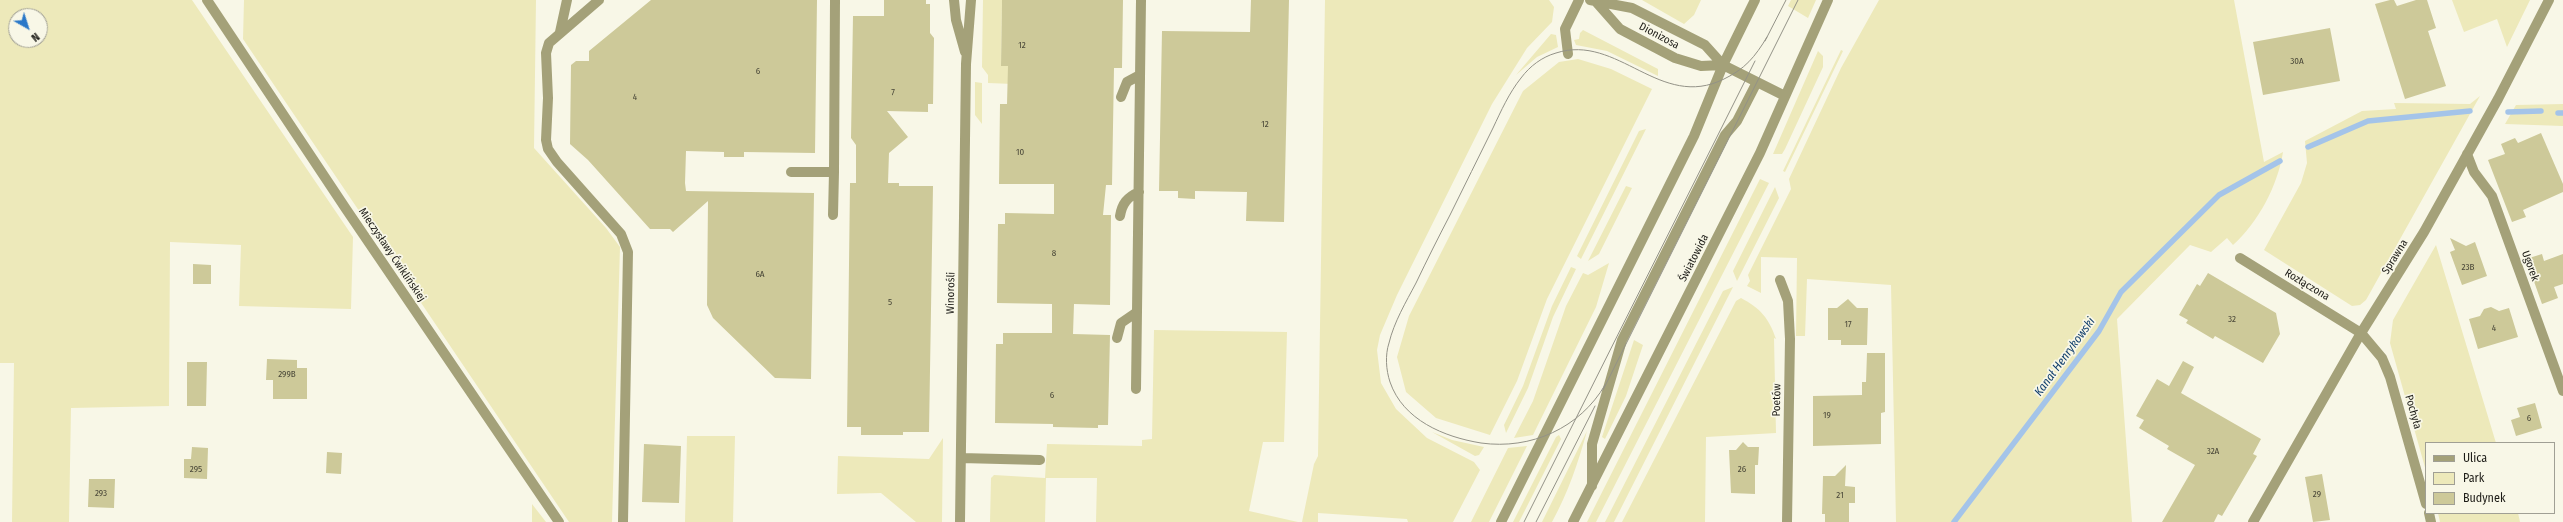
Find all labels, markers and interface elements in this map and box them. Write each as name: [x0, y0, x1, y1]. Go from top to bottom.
north arrow: [8, 8, 48, 48]
street label: Dionizosa: [1637, 20, 1681, 52]
text: N: [29, 30, 42, 44]
house number: 12: [1018, 40, 1026, 50]
house number: 30A: [2290, 56, 2304, 66]
house number: 6: [756, 66, 760, 76]
house number: 7: [891, 87, 895, 97]
house number: 4: [633, 92, 637, 102]
house number: 12: [1261, 119, 1269, 129]
house number: 10: [1016, 147, 1024, 157]
street label: Mieczysławy Ćwiklińskiej: [356, 206, 428, 304]
street label: Światowida: [1676, 232, 1712, 284]
street label: Sprawna: [2379, 237, 2411, 277]
house number: 8: [1052, 248, 1056, 258]
street label: Ugorek: [2518, 249, 2542, 283]
house number: 23B: [2462, 262, 2474, 272]
street label: Rozłączona: [2282, 266, 2332, 304]
house number: 6A: [755, 269, 765, 279]
street label: Winorośli: [944, 272, 958, 314]
house number: 5: [888, 297, 892, 307]
house number: 32: [2228, 314, 2236, 324]
water label: Kanał Henrykowski: [2032, 315, 2098, 399]
house number: 17: [1844, 319, 1852, 329]
house number: 4: [2492, 323, 2496, 333]
house number: 299B: [278, 369, 296, 379]
street label: Poetów: [1770, 383, 1784, 417]
house number: 6: [1050, 390, 1054, 400]
street label: Pochyła: [2402, 393, 2424, 431]
house number: 19: [1823, 410, 1831, 420]
house number: 6: [2527, 413, 2531, 423]
legend: [2425, 442, 2555, 514]
house number: 32A: [2207, 446, 2219, 456]
text: Ulica: [2463, 451, 2487, 465]
house number: 295: [190, 464, 202, 474]
house number: 26: [1738, 464, 1746, 474]
text: Park: [2463, 471, 2484, 485]
house number: 293: [95, 488, 107, 498]
house number: 29: [2313, 489, 2321, 499]
house number: 21: [1836, 490, 1844, 500]
text: Budynek: [2463, 491, 2505, 505]

